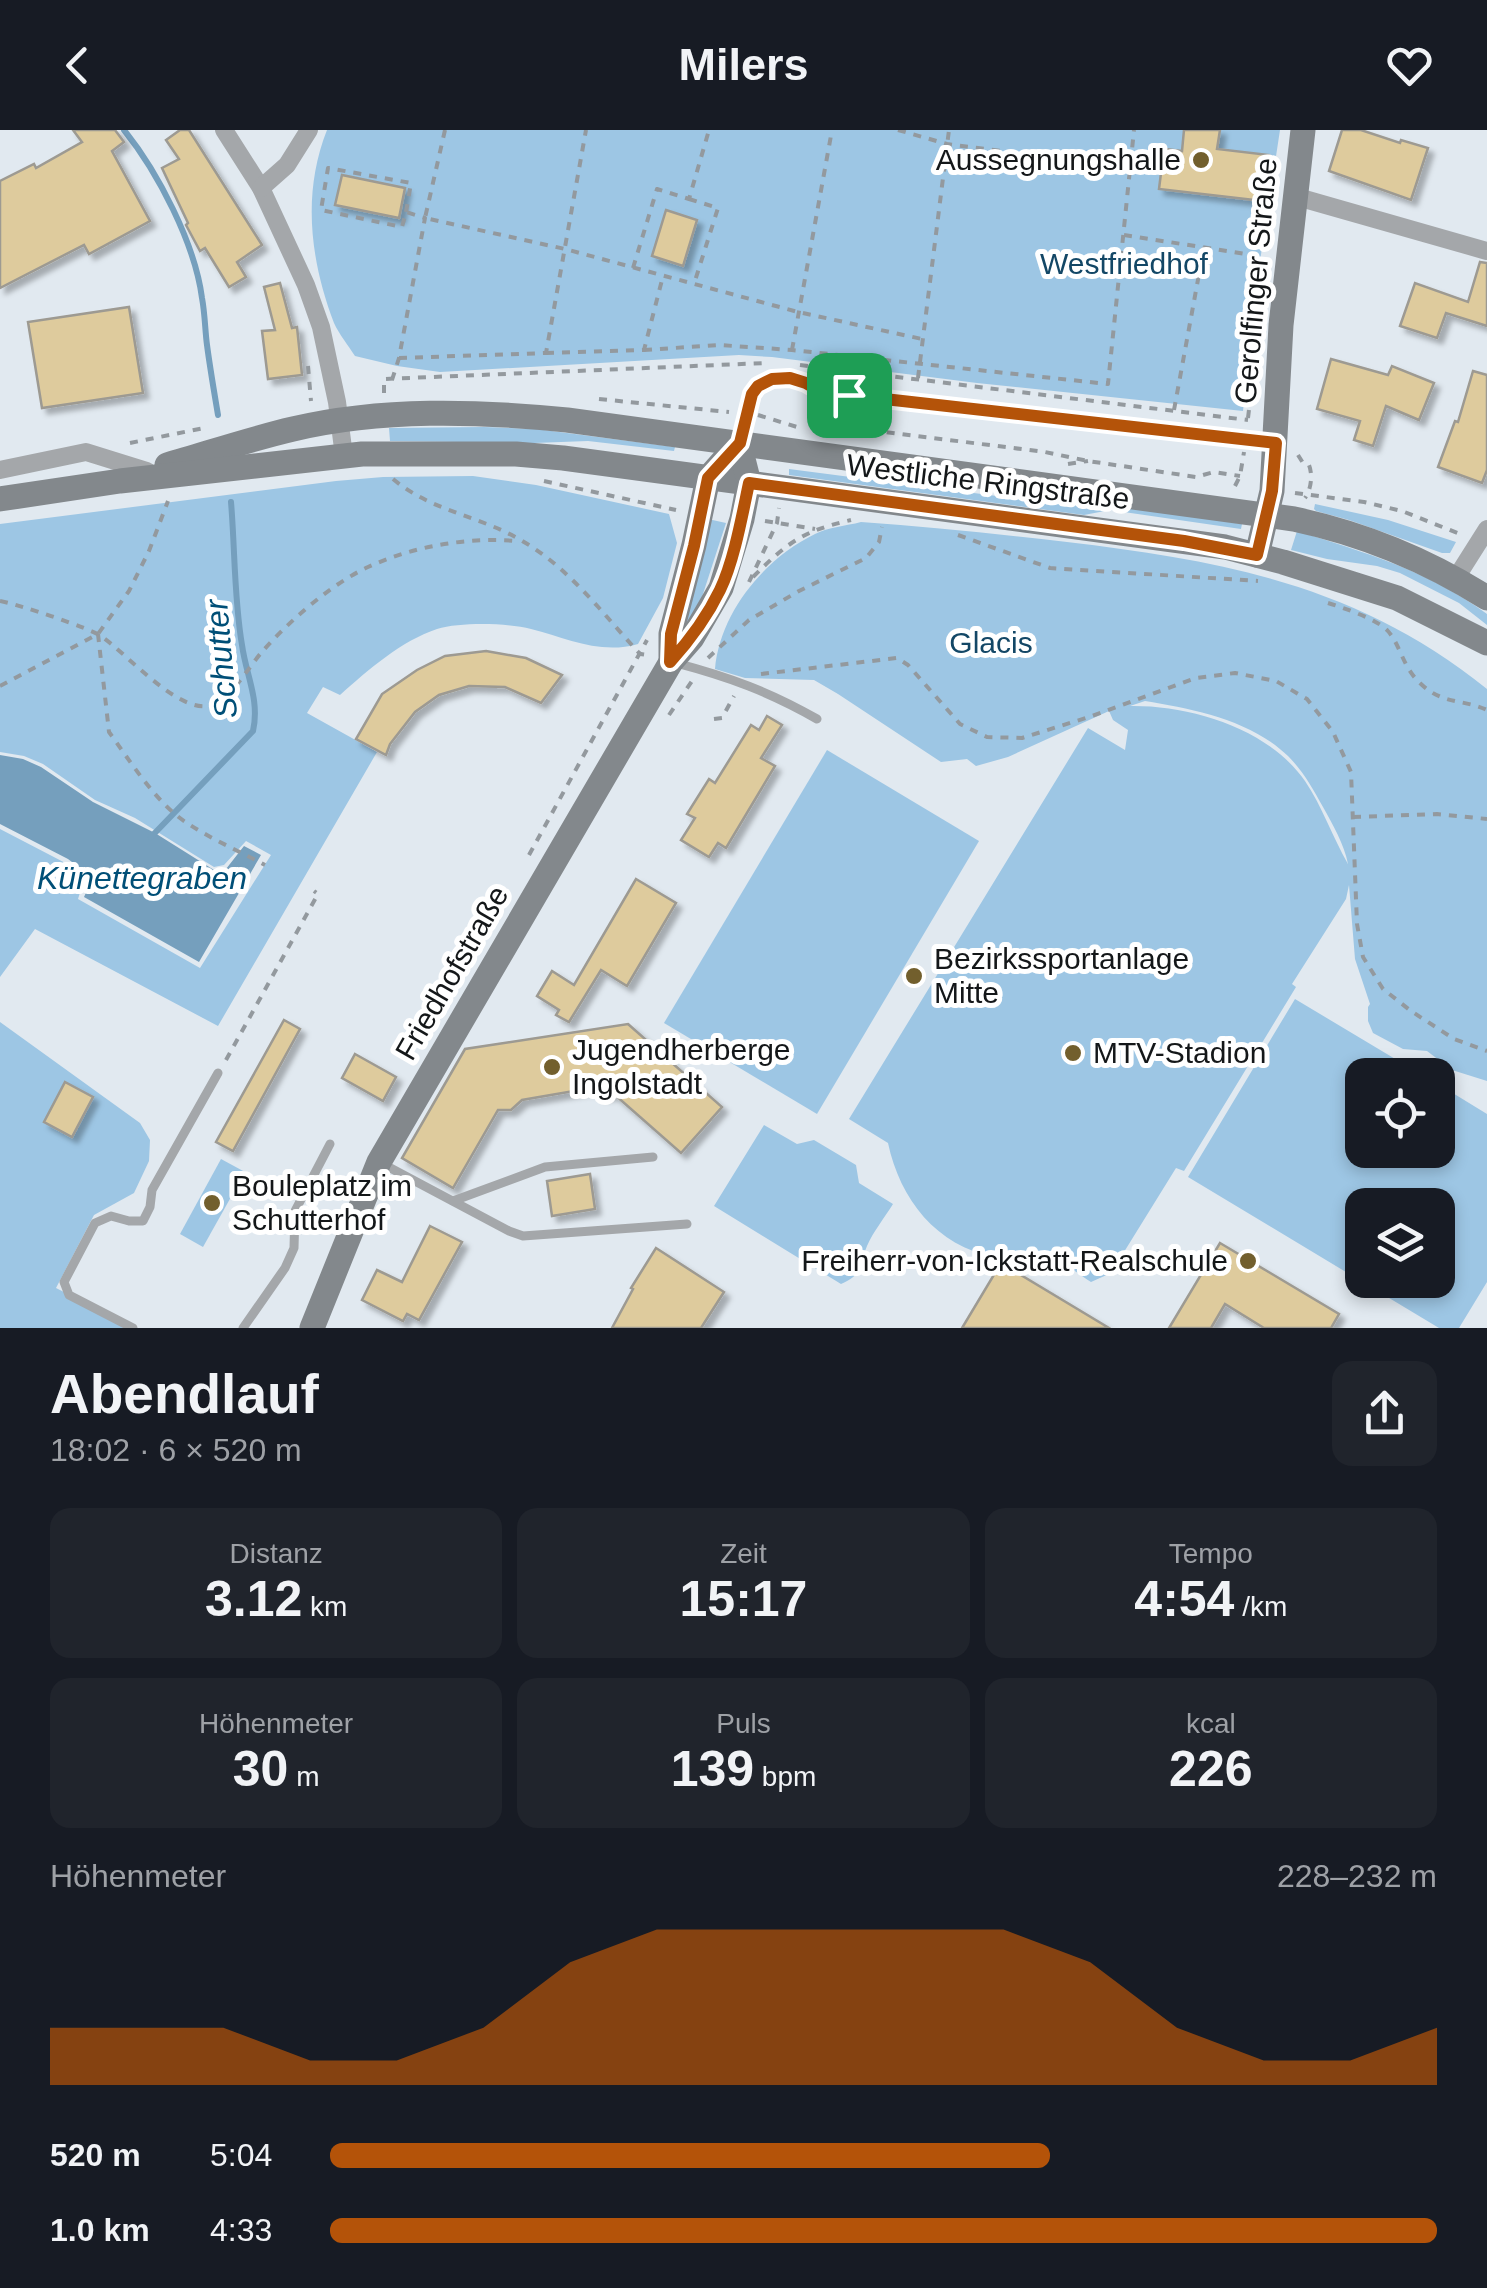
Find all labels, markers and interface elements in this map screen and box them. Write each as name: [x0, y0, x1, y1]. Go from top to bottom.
icon: back: [50, 38, 105, 93]
icon: heart: [1382, 38, 1437, 93]
text: Milers: [678, 39, 809, 90]
place label: Aussegnungshalle: [936, 143, 1181, 176]
marker: Aussegnungshalle: [1190, 149, 1212, 171]
street label: Gerolfinger Straße: [1228, 157, 1283, 405]
park label: Westfriedhof: [1040, 247, 1209, 280]
pin: [807, 353, 892, 438]
icon: arrive: [822, 368, 877, 423]
street label: Westliche Ringstraße: [845, 448, 1131, 515]
water label: Schutter: [198, 597, 244, 720]
park label: Glacis: [949, 626, 1033, 659]
water label: Künettegraben: [37, 860, 247, 896]
street label: Friedhofstraße: [389, 880, 515, 1065]
place label: Bezirkssportanlage Mitte: [934, 942, 1189, 1009]
marker: Bezirkssportanlage Mitte: [903, 965, 925, 987]
place label: Jugendherberge Ingolstadt: [572, 1033, 791, 1100]
place label: MTV-Stadion: [1093, 1036, 1266, 1069]
marker: MTV-Stadion: [1062, 1042, 1084, 1064]
marker: Jugendherberge Ingolstadt: [541, 1056, 563, 1078]
map controls: [1345, 1058, 1455, 1298]
button: locate: [1345, 1058, 1455, 1168]
place label: Bouleplatz im Schutterhof: [232, 1169, 412, 1236]
button: layers: [1345, 1188, 1455, 1298]
marker: Bouleplatz im Schutterhof: [201, 1192, 223, 1214]
place label: Freiherr-von-Ickstatt-Realschule: [801, 1244, 1228, 1277]
marker: Freiherr-von-Ickstatt-Realschule: [1237, 1250, 1259, 1272]
button: share: [1332, 1361, 1437, 1466]
text: Abendlauf: [50, 1363, 319, 1425]
text: 18:02 · 6 × 520 m: [50, 1432, 302, 1468]
text: Distanz: [229, 1538, 323, 1569]
text: Zeit: [720, 1538, 767, 1569]
text: Tempo: [1169, 1538, 1253, 1569]
text: 3.12: [205, 1571, 302, 1627]
text: 15:17: [680, 1571, 807, 1627]
text: 4:54: [1134, 1571, 1234, 1627]
text: km: [302, 1591, 347, 1622]
text: /km: [1234, 1591, 1287, 1622]
text: Höhenmeter: [199, 1708, 353, 1739]
text: Puls: [716, 1708, 771, 1739]
text: kcal: [1186, 1708, 1236, 1739]
text: 30: [233, 1741, 288, 1797]
text: 139: [671, 1741, 754, 1797]
text: 226: [1169, 1741, 1253, 1797]
text: m: [288, 1761, 320, 1792]
text: bpm: [754, 1761, 816, 1792]
text: Höhenmeter: [50, 1858, 226, 1894]
text: 228–232 m: [1277, 1858, 1437, 1894]
text: 520 m: [50, 2137, 141, 2173]
text: 5:04: [210, 2137, 272, 2173]
text: 1.0 km: [50, 2212, 150, 2248]
text: 4:33: [210, 2212, 272, 2248]

